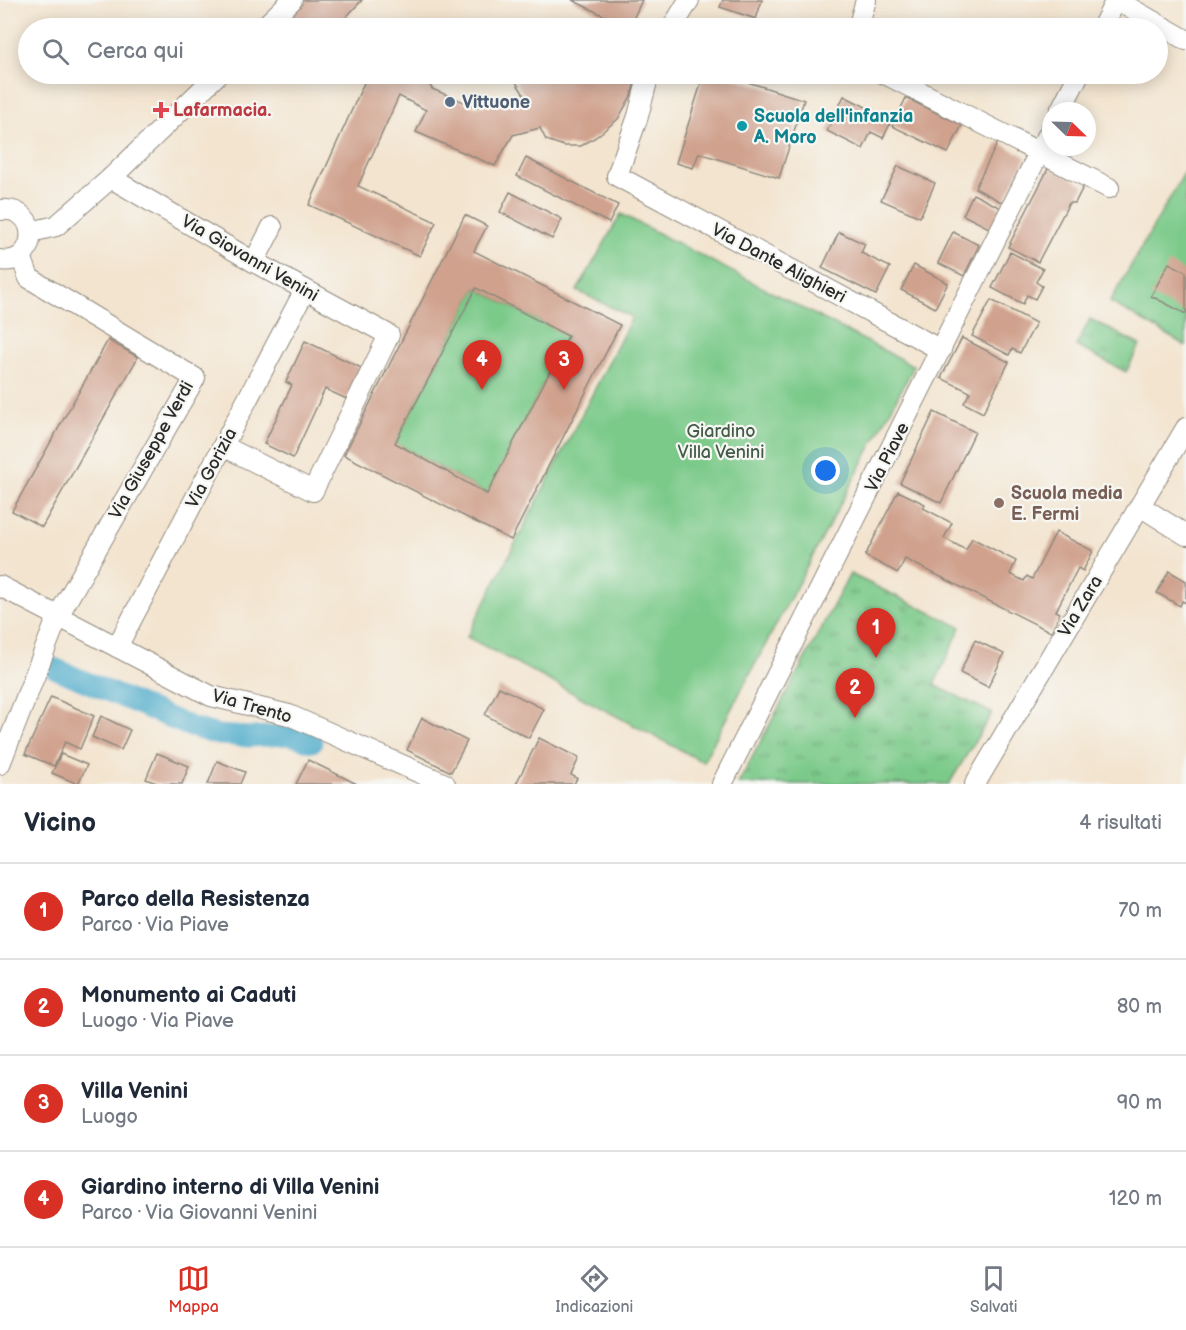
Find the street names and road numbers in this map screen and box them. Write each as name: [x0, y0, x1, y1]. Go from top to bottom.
street label: Via Giovanni Venini: [177, 211, 322, 306]
street label: Via Dante Alighieri: [708, 219, 850, 308]
street label: Via Giuseppe Verdi: [105, 378, 198, 523]
street label: Via Piave: [861, 419, 914, 496]
street label: Via Gorizia: [182, 425, 241, 512]
street label: Via Zara: [1054, 572, 1107, 641]
street label: Via Trento: [210, 685, 294, 728]

